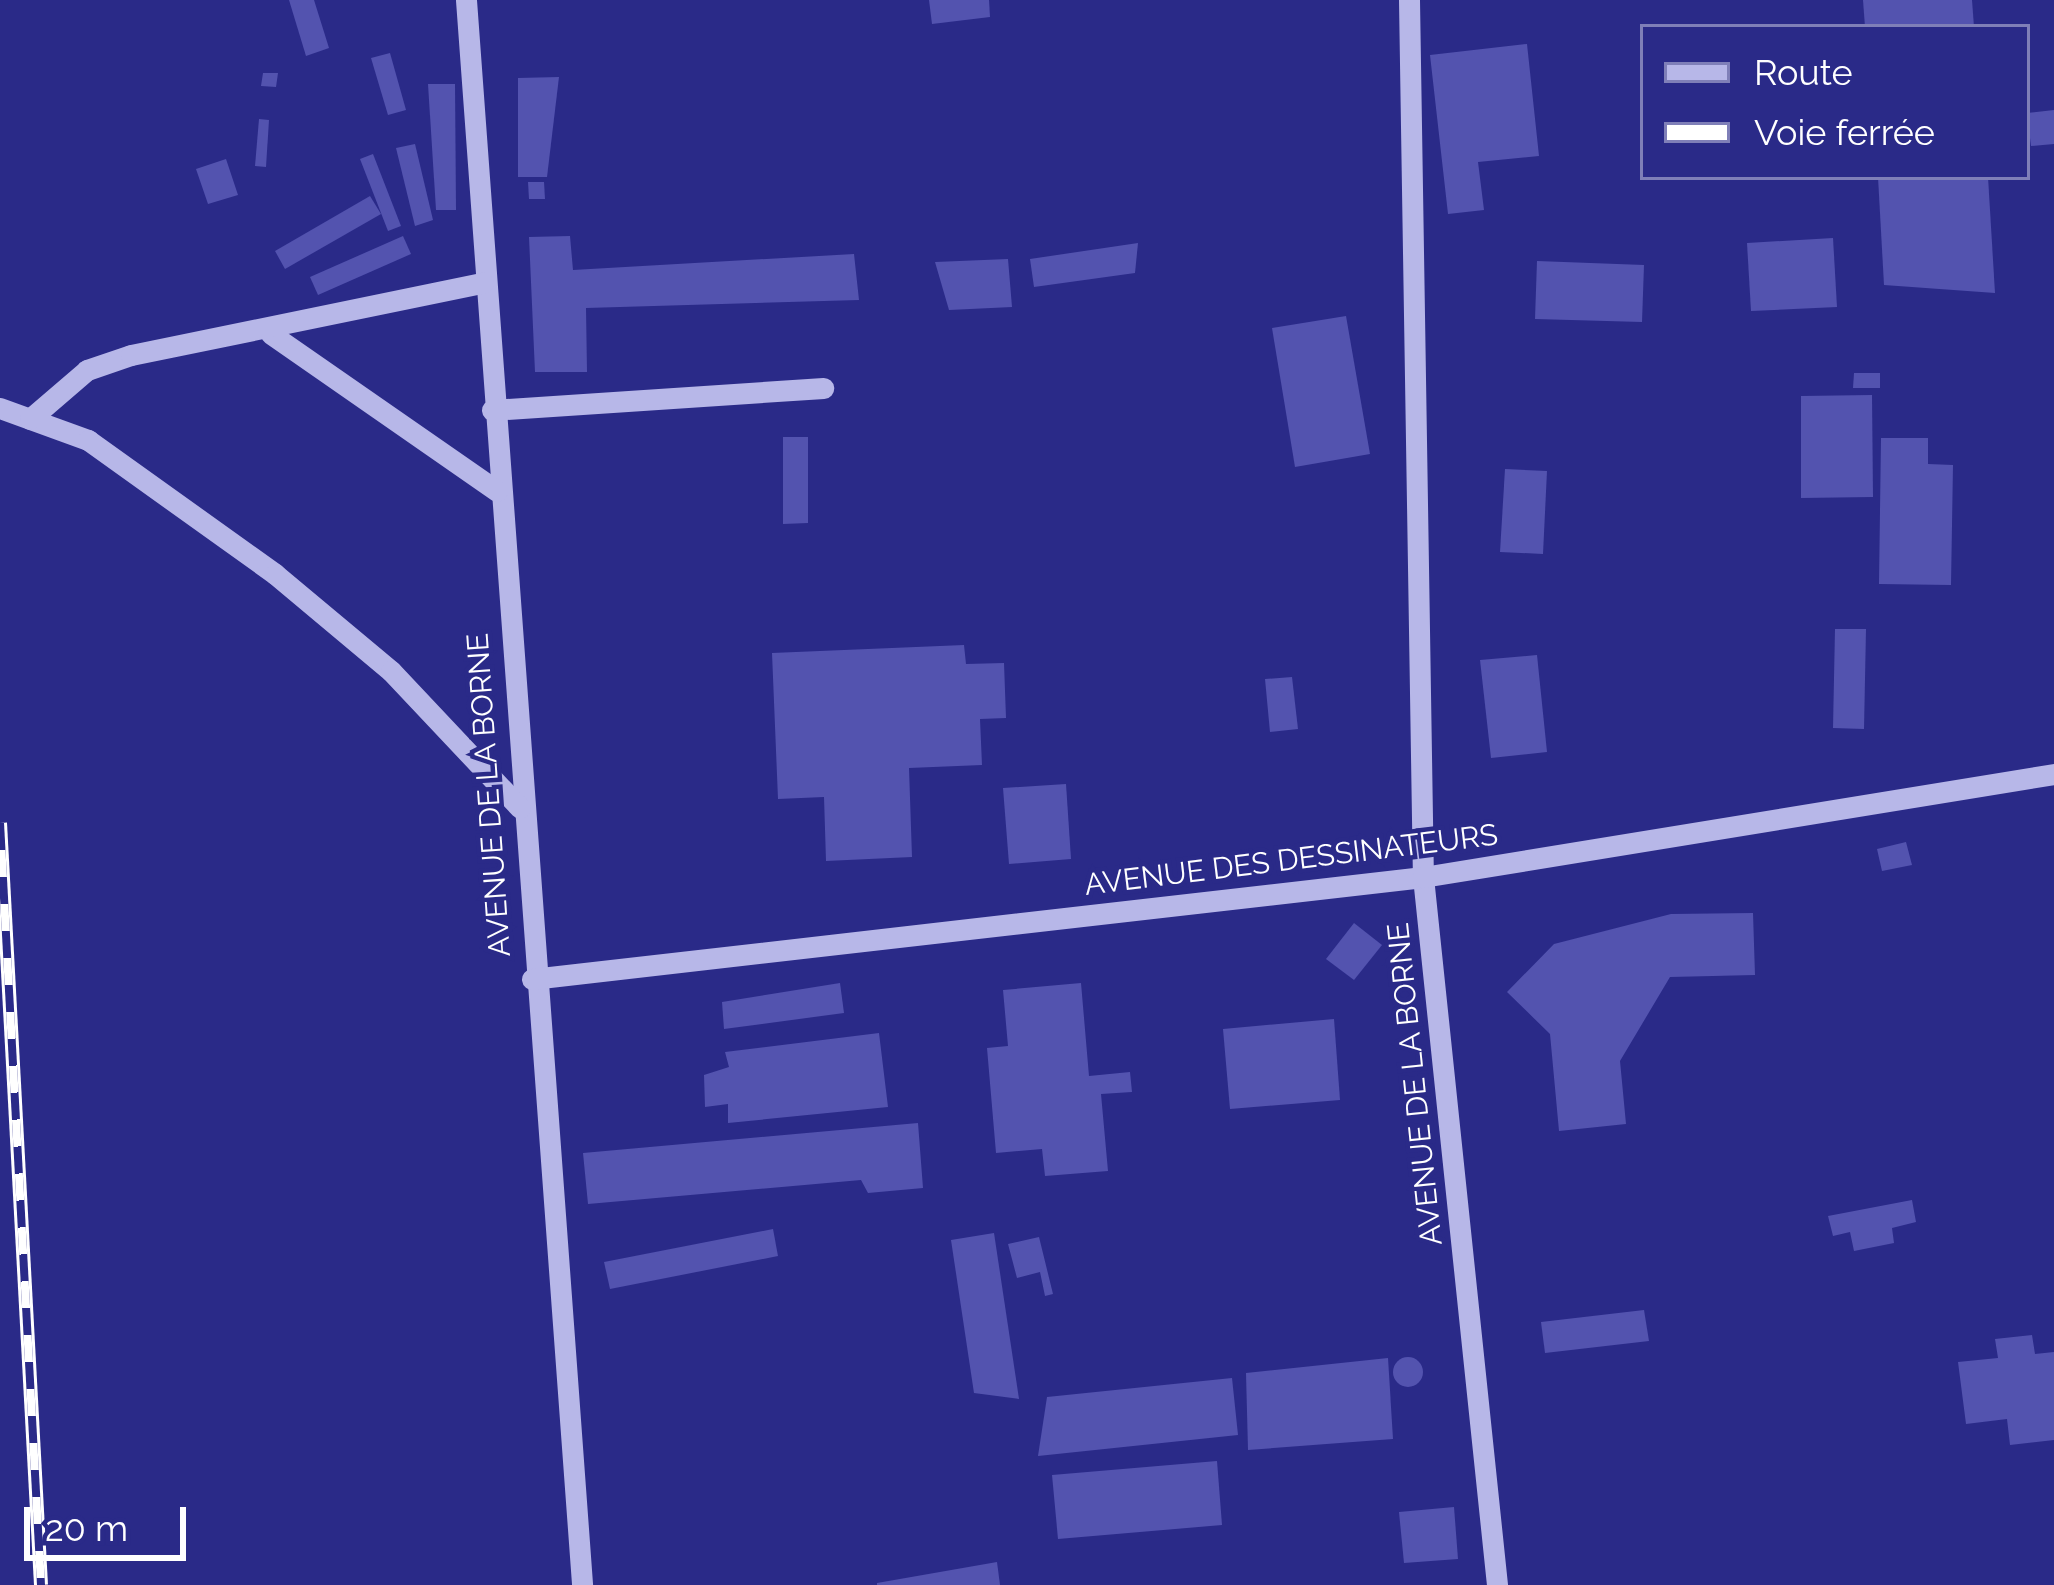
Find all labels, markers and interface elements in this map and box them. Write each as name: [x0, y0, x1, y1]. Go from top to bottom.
legend: [1640, 24, 2030, 180]
text: Route: [1754, 51, 1853, 93]
text: Voie ferrée: [1754, 111, 1935, 153]
street label: AVENUE DE LA BORNE: [460, 632, 518, 958]
street label: AVENUE DES DESSINATEURS: [1082, 817, 1500, 903]
street label: AVENUE DE LA BORNE: [1380, 920, 1450, 1248]
scale bar: [30, 1483, 192, 1557]
text: 20 m: [45, 1507, 128, 1549]

